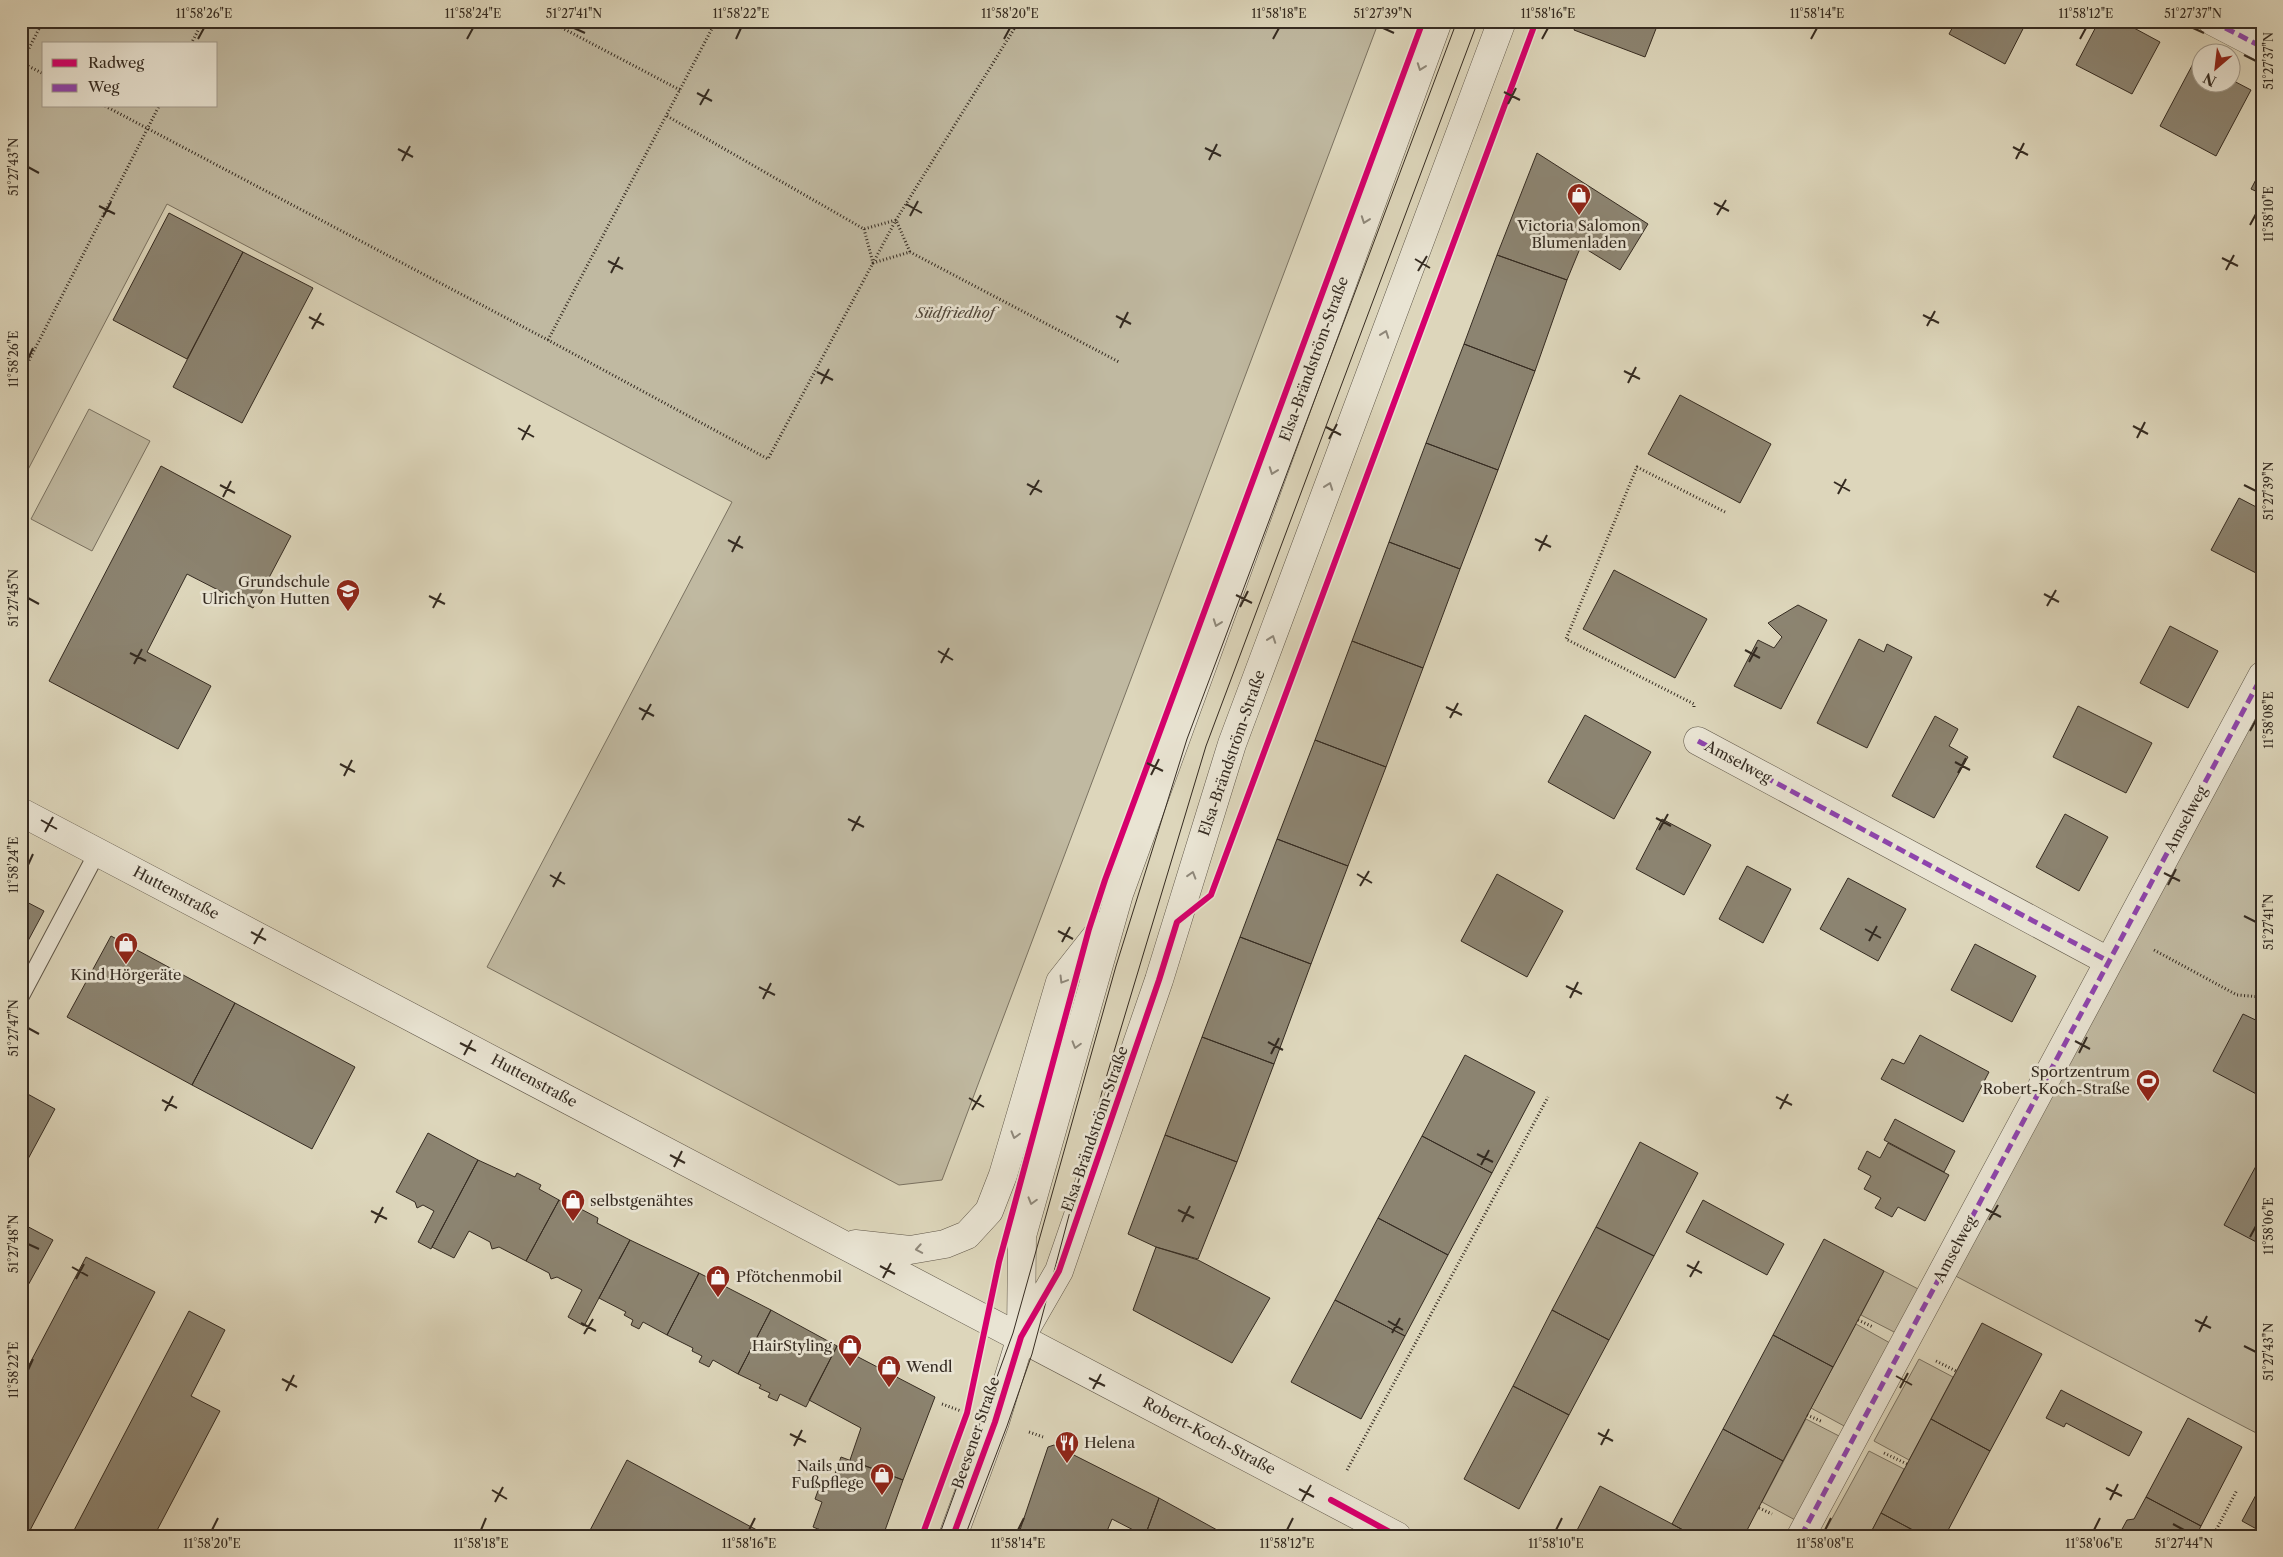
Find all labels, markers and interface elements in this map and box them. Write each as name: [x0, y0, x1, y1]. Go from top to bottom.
text: 11°58'26"E: [176, 6, 232, 21]
text: 11°58'24"E: [445, 6, 501, 21]
text: 51°27'41"N: [546, 6, 602, 21]
text: 11°58'22"E: [713, 6, 769, 21]
text: 11°58'20"E: [981, 6, 1039, 21]
text: 11°58'18"E: [1251, 6, 1307, 21]
text: 51°27'39"N: [1354, 6, 1412, 21]
text: 11°58'16"E: [1521, 6, 1575, 21]
text: 11°58'14"E: [1790, 6, 1844, 21]
text: 11°58'12"E: [2059, 6, 2113, 21]
text: 51°27'37"N: [2164, 6, 2222, 21]
text: 51°27'37"N: [2261, 32, 2276, 90]
legend: [42, 42, 218, 108]
north arrow: [2190, 42, 2240, 92]
text: Radweg: [88, 53, 144, 72]
one-way arrow: [1417, 62, 1427, 71]
text: N: [2200, 69, 2219, 90]
text: Weg: [87, 77, 120, 96]
text: 51°27'43"N: [6, 138, 21, 196]
shop icon: Victoria Salomon Blumenladen: [1566, 182, 1592, 216]
text: 11°58'10"E: [2261, 186, 2276, 242]
one-way arrow: [1361, 215, 1371, 223]
place label: Victoria Salomon Blumenladen: [1516, 216, 1641, 252]
street label: Elsa-Brändström-Straße: [1275, 274, 1352, 444]
park label: Südfriedhof: [915, 303, 1000, 322]
one-way arrow: [1379, 330, 1389, 339]
text: 11°58'26"E: [6, 331, 21, 387]
text: 51°27'39"N: [2261, 462, 2276, 520]
one-way arrow: [1269, 466, 1279, 474]
one-way arrow: [1323, 482, 1333, 491]
text: 51°27'45"N: [6, 569, 21, 627]
place label: Grundschule Ulrich von Hutten: [202, 572, 331, 608]
school or university icon: Grundschule Ulrich von Hutten: [335, 578, 361, 612]
one-way arrow: [1213, 618, 1223, 627]
one-way arrow: [1266, 635, 1276, 643]
street label: Elsa-Brändström-Straße: [1194, 667, 1269, 838]
text: 11°58'08"E: [2261, 691, 2276, 749]
street label: Amselweg: [1701, 736, 1775, 787]
street label: Amselweg: [2160, 782, 2211, 856]
text: 11°58'24"E: [6, 837, 21, 893]
street label: Huttenstraße: [130, 862, 223, 923]
one-way arrow: [1186, 872, 1196, 880]
text: 51°27'41"N: [2261, 894, 2276, 950]
shop icon: Kind Hörgeräte: [113, 931, 139, 965]
place label: Kind Hörgeräte: [71, 965, 181, 984]
one-way arrow: [1060, 975, 1070, 984]
text: 51°27'47"N: [6, 999, 21, 1057]
one-way arrow: [1072, 1040, 1082, 1048]
street label: Elsa-Brändström-Straße: [1057, 1043, 1132, 1214]
street label: Huttenstraße: [488, 1050, 581, 1111]
place label: Sportzentrum Robert-Koch-Straße: [1982, 1062, 2130, 1098]
sports icon: Sportzentrum Robert-Koch-Straße: [2135, 1068, 2161, 1102]
one-way arrow: [1011, 1130, 1021, 1139]
shop icon: selbstgenähtes: [560, 1188, 586, 1222]
place label: selbstgenähtes: [590, 1191, 693, 1210]
one-way arrow: [1028, 1196, 1038, 1204]
text: 11°58'06"E: [2261, 1197, 2276, 1255]
street label: Amselweg: [1929, 1212, 1980, 1286]
text: 51°27'48"N: [6, 1215, 21, 1273]
one-way arrow: [915, 1243, 924, 1253]
shop icon: Pfötchenmobil: [705, 1264, 731, 1298]
place label: Pfötchenmobil: [736, 1267, 842, 1286]
text: 51°27'43"N: [2261, 1323, 2276, 1381]
shop icon: HairStyling: [837, 1333, 863, 1367]
place label: HairStyling: [752, 1336, 832, 1355]
text: 11°58'22"E: [6, 1342, 21, 1398]
shop icon: Wendl: [876, 1354, 902, 1388]
place label: Wendl: [905, 1357, 953, 1376]
street label: Beesener Straße: [947, 1374, 1004, 1491]
street label: Robert-Koch-Straße: [1140, 1393, 1279, 1479]
restaurant icon: Helena: [1054, 1430, 1080, 1464]
place label: Helena: [1084, 1433, 1135, 1452]
place label: Nails und Fußpflege: [791, 1456, 864, 1492]
shop icon: Nails und Fußpflege: [869, 1462, 895, 1496]
text: 11°58'20"E: [183, 1536, 241, 1551]
text: 11°58'18"E: [453, 1536, 509, 1551]
text: 11°58'16"E: [722, 1536, 776, 1551]
text: 11°58'14"E: [991, 1536, 1045, 1551]
text: 11°58'12"E: [1260, 1536, 1314, 1551]
text: 11°58'10"E: [1528, 1536, 1584, 1551]
text: 11°58'08"E: [1796, 1536, 1854, 1551]
text: 11°58'06"E: [2065, 1536, 2123, 1551]
text: 51°27'44"N: [2155, 1536, 2213, 1551]

